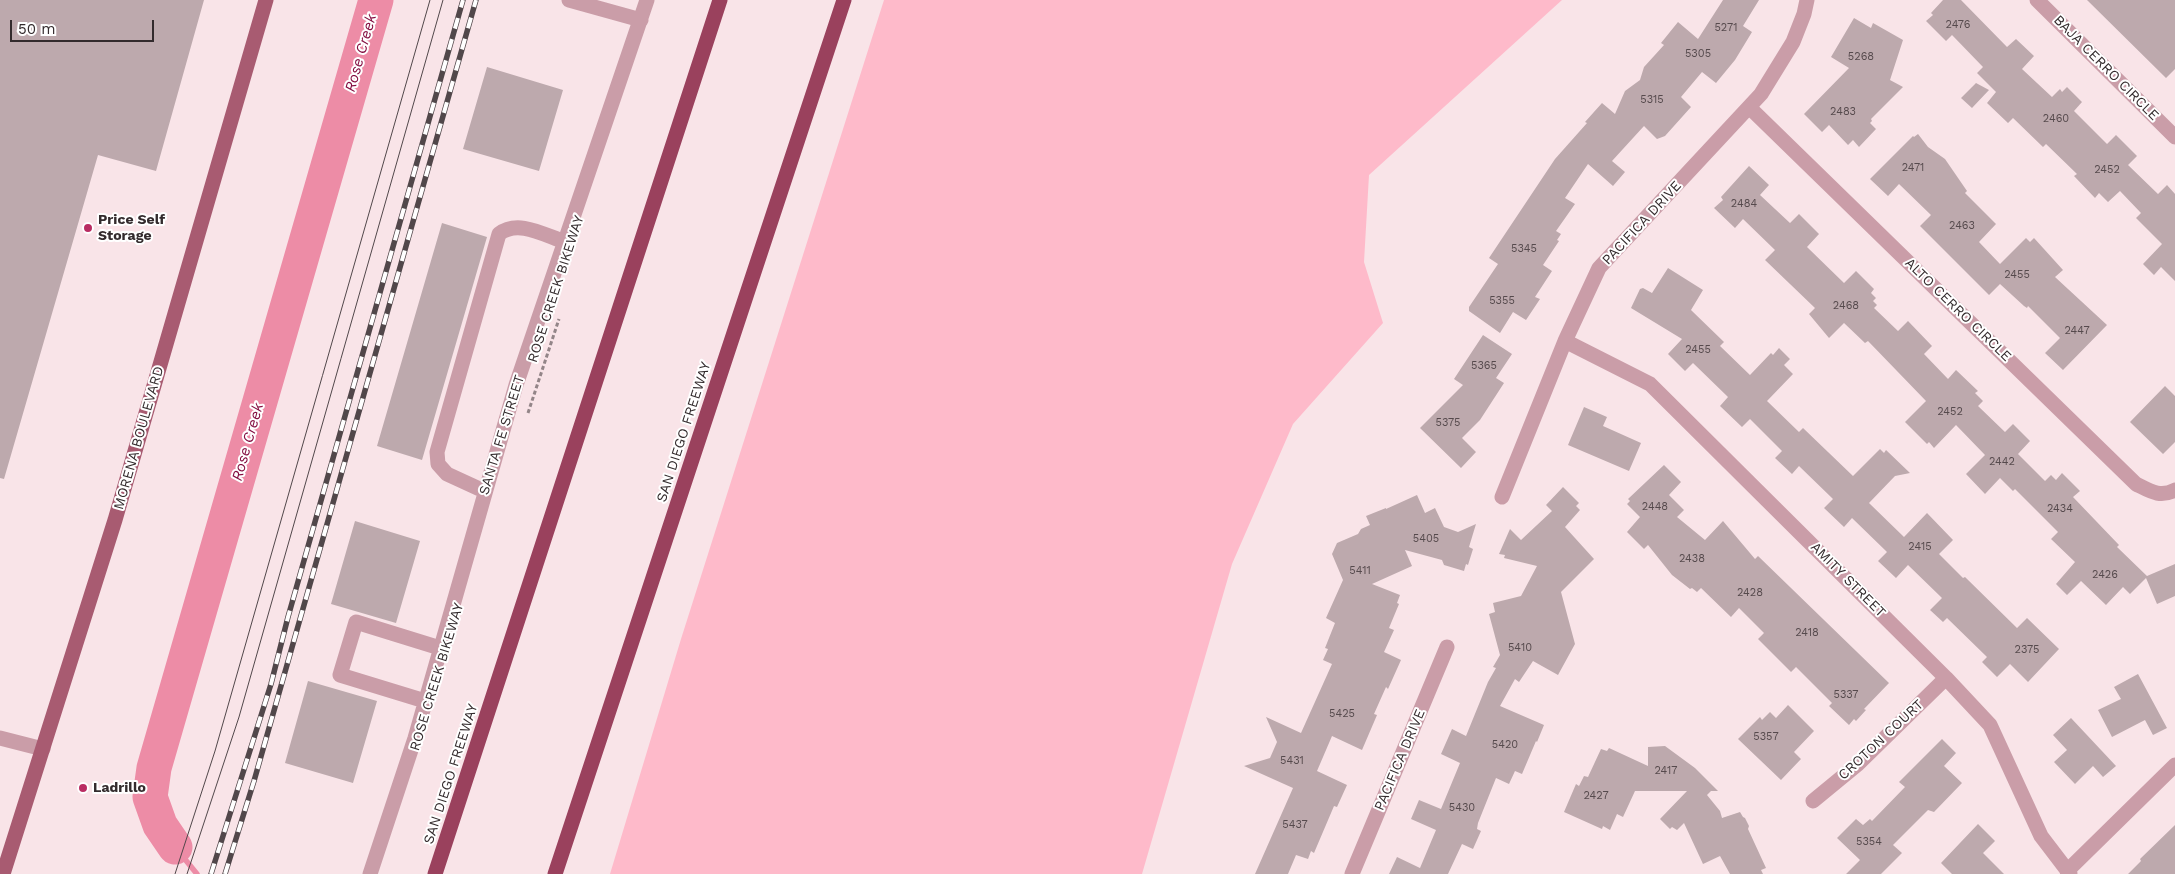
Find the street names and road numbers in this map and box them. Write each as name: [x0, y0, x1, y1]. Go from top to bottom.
street label: BAJA CERRO CIRCLE: [2050, 12, 2162, 124]
street label: PACIFICA DRIVE: [1599, 178, 1685, 268]
street label: ROSE CREEK BIKEWAY: [524, 213, 588, 365]
street label: ALTO CERRO CIRCLE: [1901, 255, 2015, 365]
street label: SAN DIEGO FREEWAY: [653, 360, 715, 504]
street label: MORENA BOULEVARD: [110, 364, 168, 512]
street label: SANTA FE STREET: [476, 373, 528, 497]
street label: AMITY STREET: [1807, 539, 1889, 621]
street label: ROSE CREEK BIKEWAY: [406, 601, 468, 753]
street label: CROTON COURT: [1835, 696, 1927, 784]
street label: SAN DIEGO FREEWAY: [420, 702, 482, 846]
street label: PACIFICA DRIVE: [1371, 707, 1429, 813]

